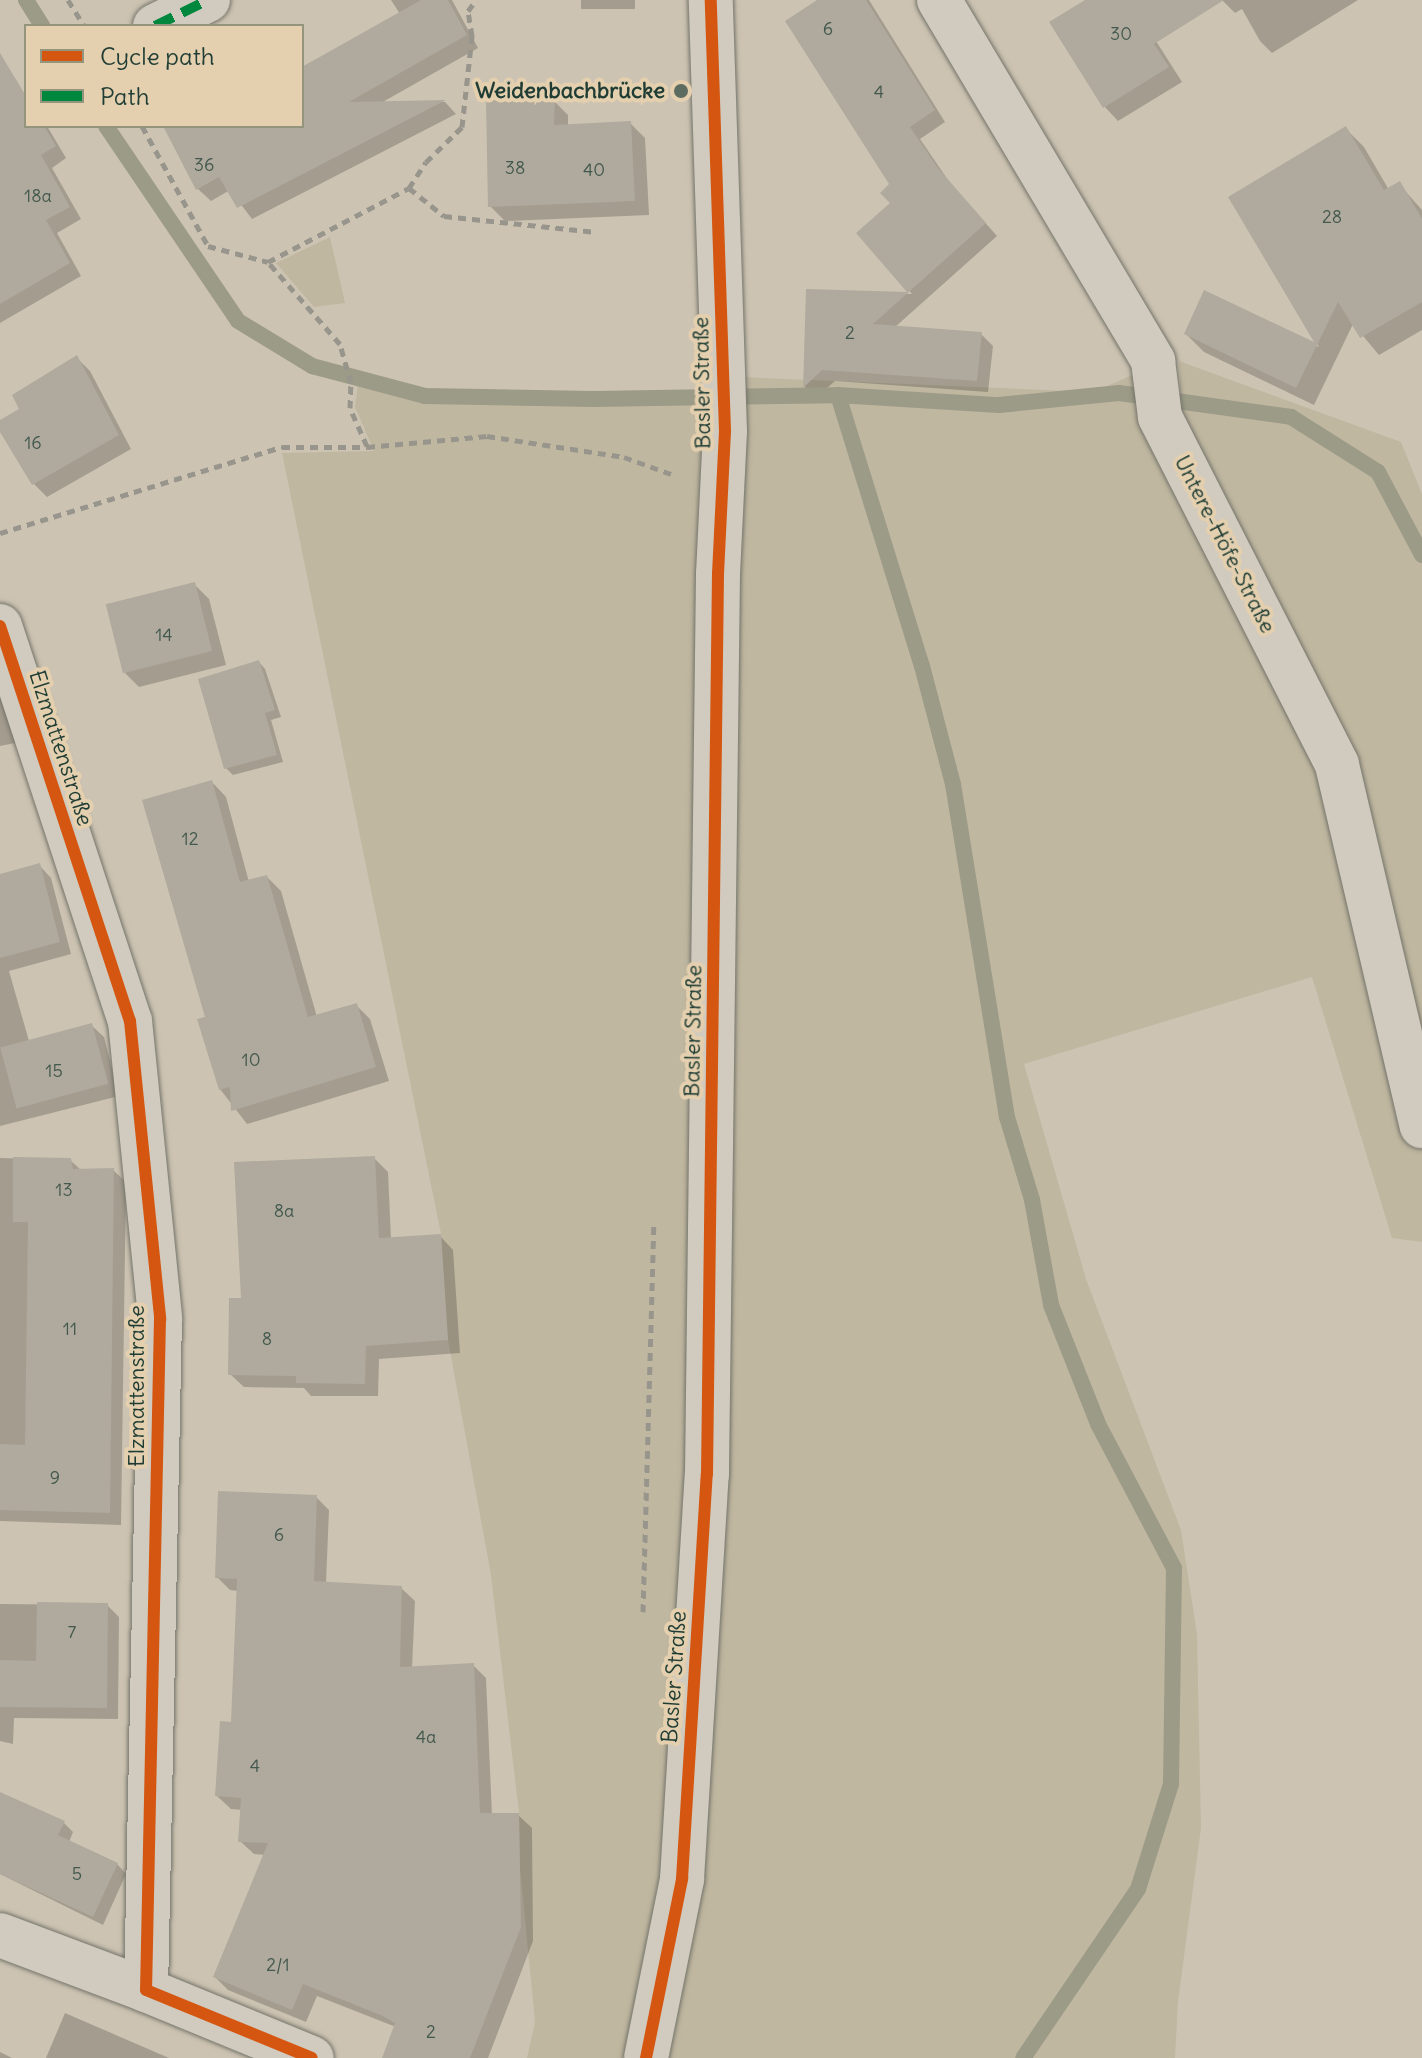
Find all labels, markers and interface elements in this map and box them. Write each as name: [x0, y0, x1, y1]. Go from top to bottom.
house number: 6: [823, 18, 833, 40]
house number: 30: [1110, 23, 1132, 45]
legend: [24, 24, 304, 128]
text: Cycle path: [100, 41, 215, 71]
place label: Weidenbachbrücke: [475, 78, 665, 104]
text: Path: [100, 81, 150, 111]
house number: 4: [874, 81, 884, 103]
marker: Weidenbachbrücke: [672, 82, 690, 100]
house number: 36: [194, 154, 214, 176]
house number: 38: [505, 157, 525, 179]
house number: 40: [583, 159, 605, 181]
house number: 18a: [24, 185, 52, 207]
house number: 28: [1322, 206, 1342, 228]
street label: Basler Straße: [688, 317, 716, 449]
house number: 2: [845, 322, 855, 344]
house number: 16: [24, 432, 42, 454]
street label: Untere-Höfe-Straße: [1169, 451, 1281, 637]
house number: 14: [155, 624, 173, 646]
street label: Elzmattenstraße: [23, 667, 99, 829]
house number: 12: [181, 828, 199, 850]
street label: Basler Straße: [679, 965, 707, 1097]
house number: 10: [242, 1049, 260, 1071]
house number: 15: [45, 1060, 63, 1082]
house number: 13: [55, 1179, 73, 1201]
house number: 8a: [274, 1200, 294, 1222]
street label: Elzmattenstraße: [124, 1305, 150, 1467]
house number: 11: [63, 1318, 77, 1340]
house number: 8: [262, 1328, 272, 1350]
house number: 9: [50, 1467, 60, 1489]
house number: 6: [274, 1524, 284, 1546]
street label: Basler Straße: [656, 1610, 692, 1744]
house number: 7: [68, 1621, 76, 1643]
house number: 4a: [416, 1726, 436, 1748]
house number: 4: [250, 1755, 260, 1777]
house number: 5: [72, 1863, 82, 1885]
house number: 2/1: [266, 1954, 290, 1976]
house number: 2: [426, 2021, 436, 2043]

